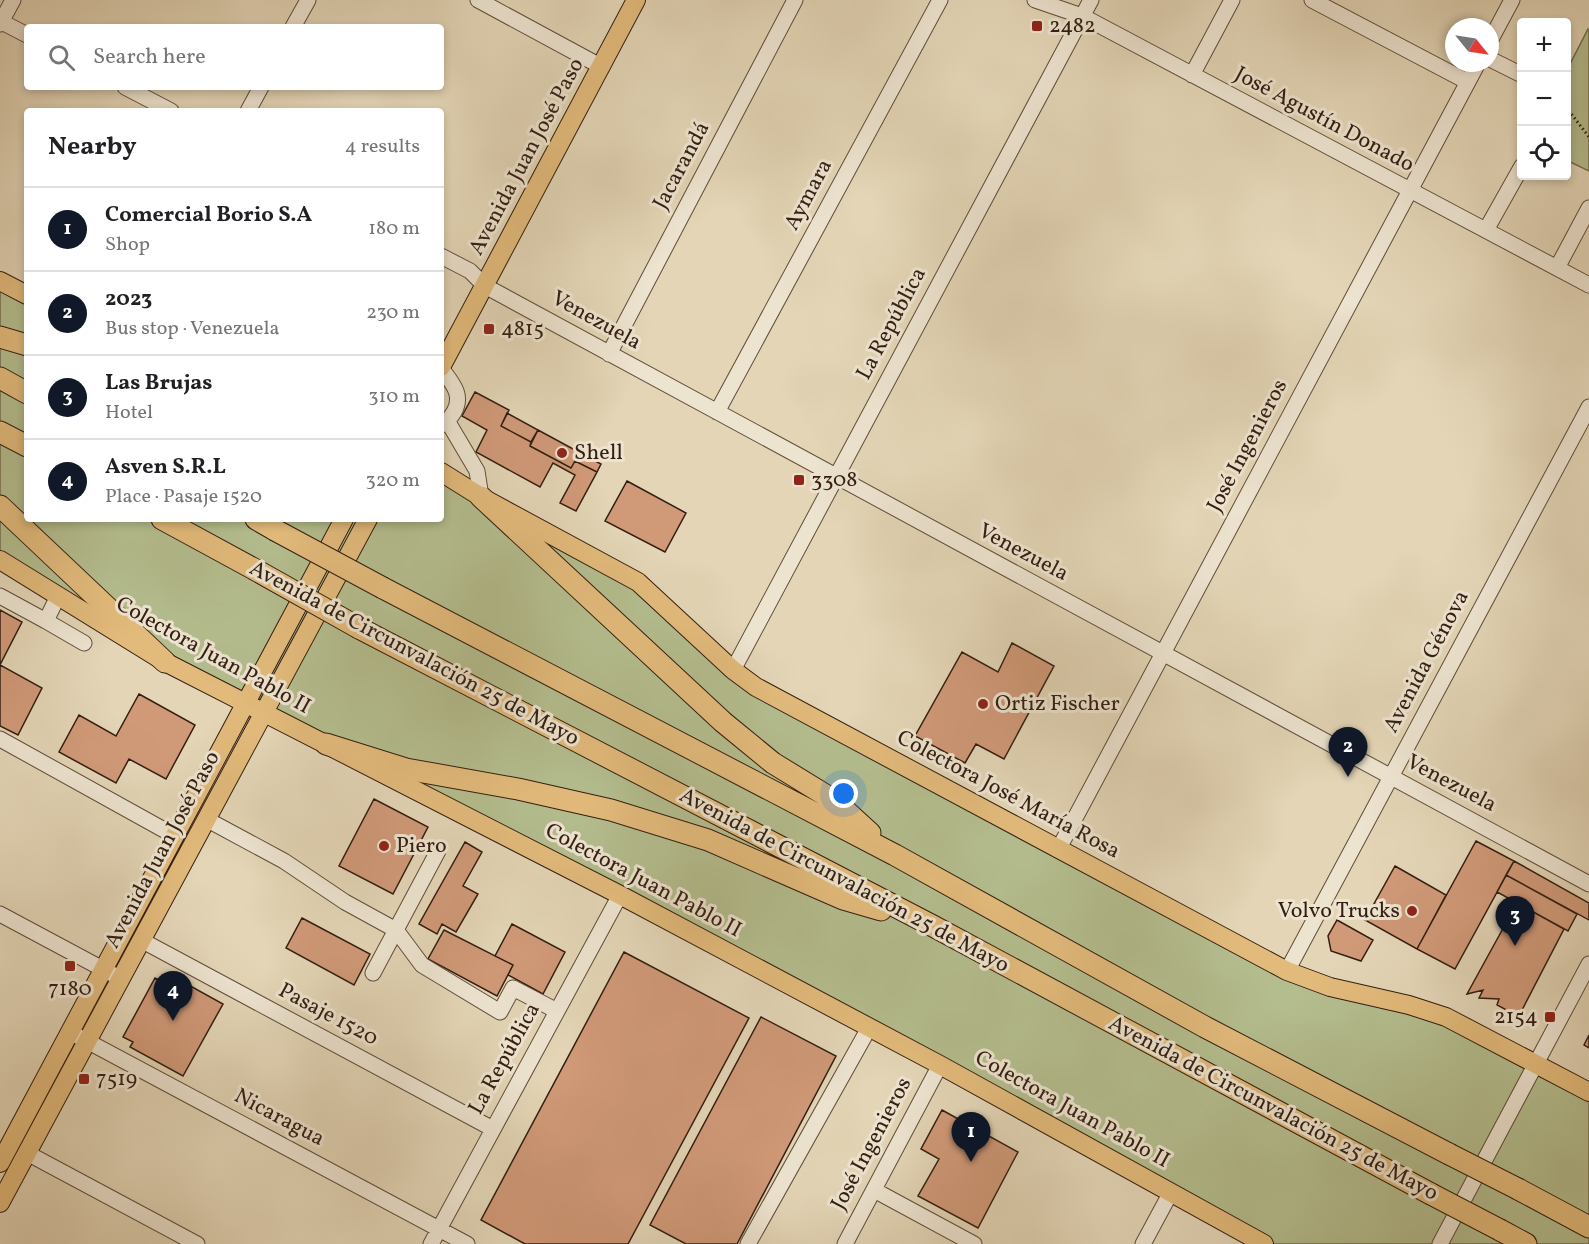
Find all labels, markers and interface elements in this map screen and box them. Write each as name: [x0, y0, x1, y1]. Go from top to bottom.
place label: 2482: [1049, 11, 1096, 42]
north arrow: [1445, 18, 1499, 72]
map controls: [1517, 18, 1571, 180]
button: +: [1517, 18, 1571, 72]
marker: 2482: [1030, 19, 1044, 33]
search box: [24, 24, 444, 90]
icon: search: [45, 41, 78, 74]
text: Search here: [93, 42, 206, 73]
street label: Avenida Juan José Paso: [462, 53, 592, 261]
street label: José Agustín Donado: [1229, 59, 1419, 181]
button: −: [1517, 72, 1571, 126]
street label: Jacarandá: [646, 116, 718, 216]
button: locate: [1517, 126, 1571, 180]
text: Nearby: [48, 129, 137, 165]
text: 4 results: [345, 133, 420, 161]
street label: Aymara: [777, 154, 841, 236]
text: Comercial Borio S.A: [105, 200, 312, 231]
text: 1: [63, 215, 72, 243]
text: 180 m: [368, 215, 420, 243]
text: Shop: [105, 231, 150, 259]
street label: La República: [849, 262, 935, 386]
text: 2023: [105, 284, 152, 315]
street label: Venezuela: [545, 284, 647, 358]
text: 2: [62, 299, 73, 327]
text: 230 m: [366, 299, 420, 327]
place label: 4815: [501, 314, 544, 345]
text: Bus stop · Venezuela: [105, 315, 280, 343]
marker: 4815: [482, 322, 496, 336]
text: Las Brujas: [105, 368, 212, 399]
street label: José Ingenieros: [1200, 374, 1296, 518]
text: 3: [62, 383, 73, 411]
text: 310 m: [368, 383, 420, 411]
text: Hotel: [105, 399, 153, 427]
place label: Shell: [574, 438, 623, 469]
marker: Shell: [555, 446, 569, 460]
text: Asven S.R.L: [105, 452, 226, 483]
place label: 3308: [811, 465, 857, 496]
text: 4: [61, 467, 74, 495]
text: 320 m: [365, 467, 420, 495]
marker: 3308: [792, 473, 806, 487]
text: Place · Pasaje 1520: [105, 483, 262, 511]
street label: Venezuela: [972, 516, 1074, 590]
street label: Avenida de Circunvalación 25 de Mayo: [244, 554, 584, 754]
street label: Avenida Génova: [1376, 585, 1478, 739]
street label: Colectora Juan Pablo II: [110, 589, 316, 723]
place label: Ortiz Fischer: [995, 689, 1120, 720]
marker: Ortiz Fischer: [976, 697, 990, 711]
street label: Colectora José María Rosa: [891, 723, 1125, 867]
pin: 2: [1328, 728, 1368, 777]
street label: Avenida Juan José Paso: [98, 746, 228, 954]
street label: Venezuela: [1400, 747, 1502, 821]
your location: [829, 779, 858, 808]
street label: Avenida de Circunvalación 25 de Mayo: [674, 781, 1014, 981]
street label: Colectora Juan Pablo II: [539, 816, 747, 946]
place label: Piero: [396, 831, 447, 862]
marker: Piero: [377, 839, 391, 853]
place label: Volvo Trucks: [1278, 896, 1400, 927]
pin: 3: [1496, 896, 1534, 946]
marker: Volvo Trucks: [1405, 904, 1419, 918]
marker: 7180: [63, 959, 77, 973]
pin: 4: [154, 972, 192, 1021]
place label: 7180: [48, 974, 92, 1005]
street label: Pasaje 1520: [273, 976, 383, 1054]
street label: La República: [461, 997, 549, 1121]
place label: 2154: [1494, 1002, 1538, 1033]
street label: Avenida de Circunvalación 25 de Mayo: [1103, 1009, 1443, 1209]
marker: 2154: [1543, 1010, 1557, 1024]
street label: Colectora Juan Pablo II: [969, 1043, 1175, 1177]
place label: 7519: [96, 1064, 137, 1095]
marker: 7519: [77, 1072, 91, 1086]
street label: José Ingenieros: [824, 1072, 920, 1216]
street label: Nicaragua: [228, 1081, 330, 1155]
pin: 1: [952, 1112, 990, 1162]

